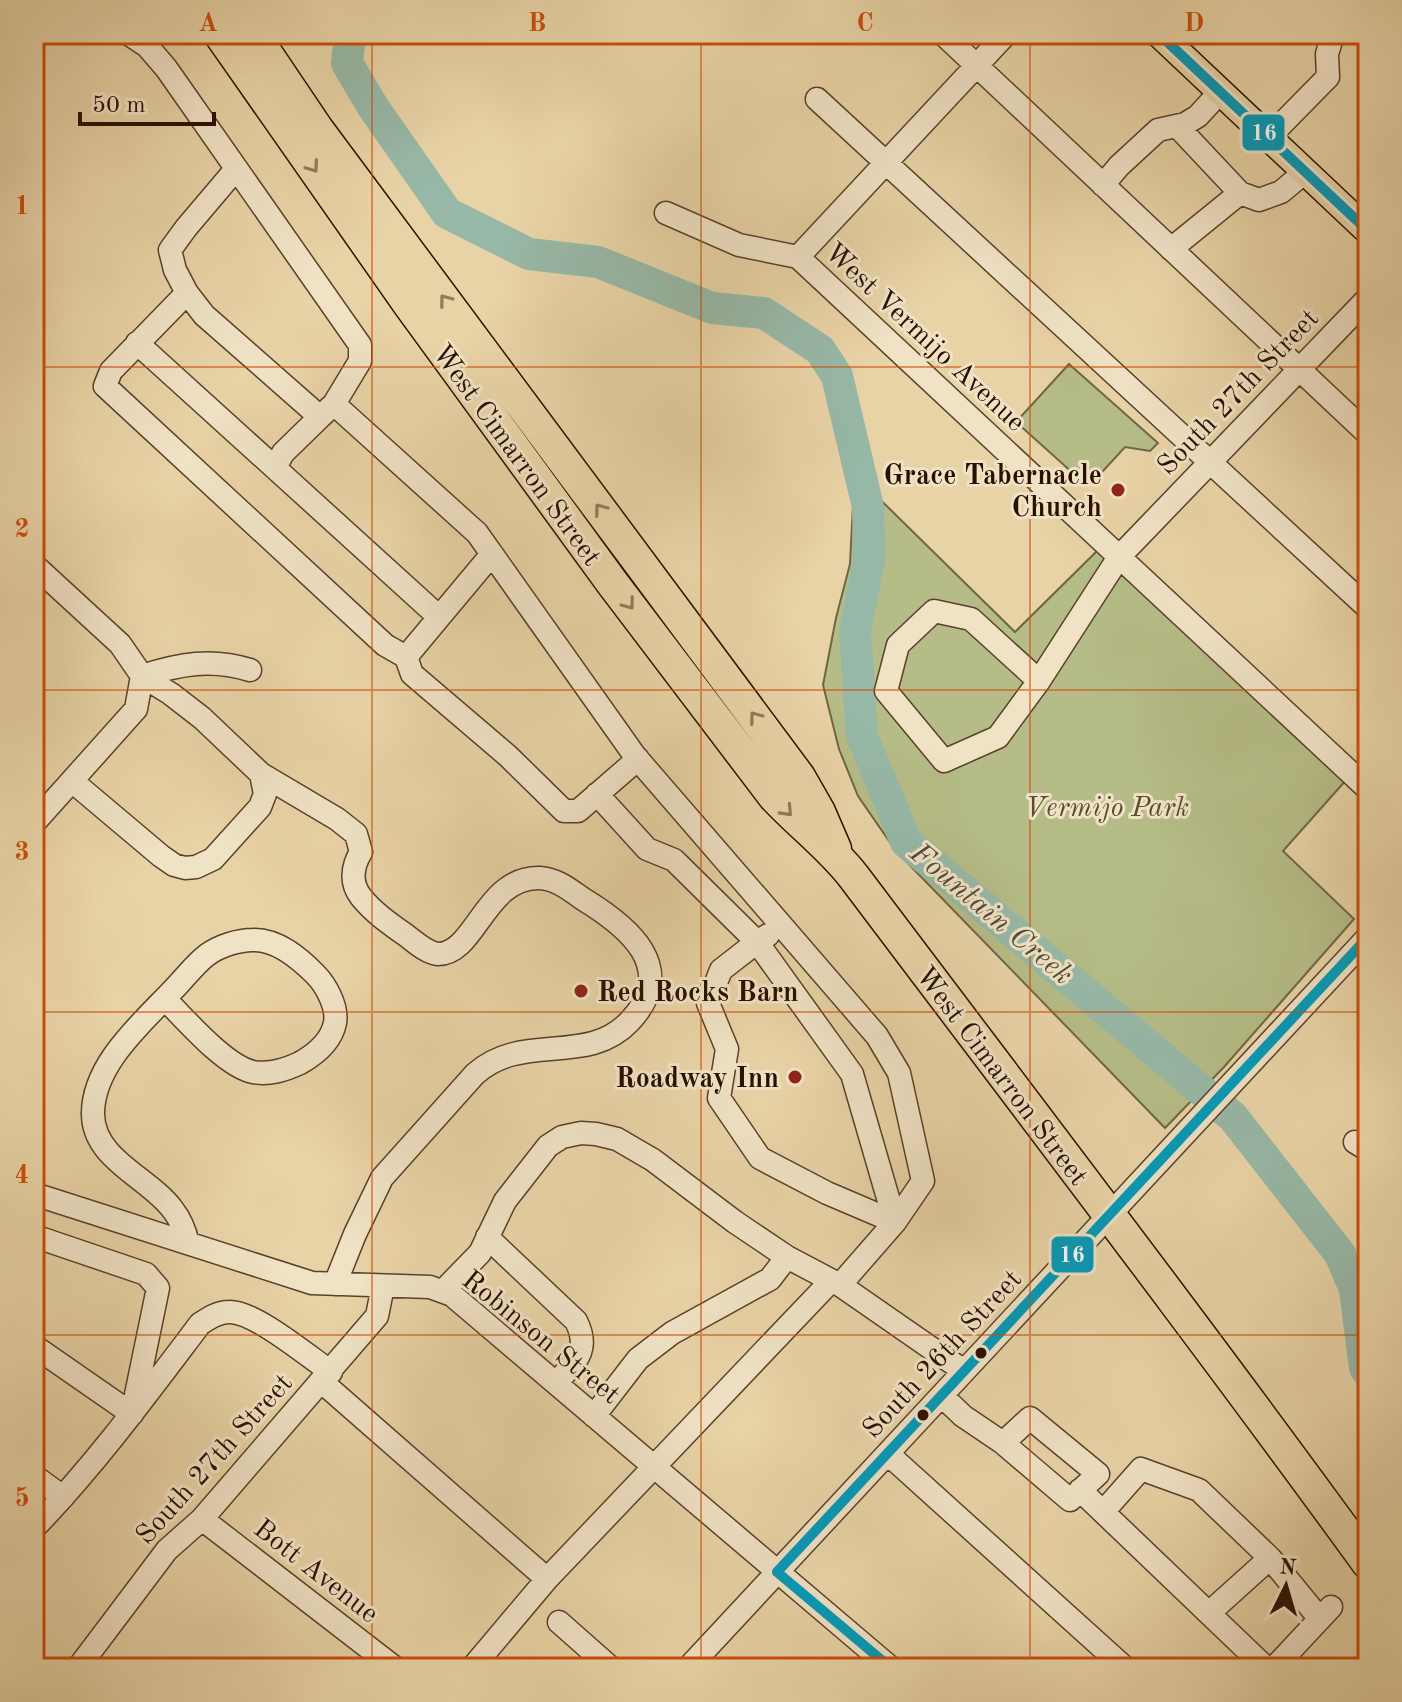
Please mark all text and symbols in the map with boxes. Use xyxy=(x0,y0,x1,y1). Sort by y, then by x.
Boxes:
text: A xyxy=(198,11,218,37)
text: B xyxy=(528,11,546,37)
text: C xyxy=(856,11,874,37)
text: D xyxy=(1184,11,1204,37)
scale bar xyxy=(80,76,214,126)
text: 50 m xyxy=(92,94,146,118)
line badge: 16 xyxy=(1241,113,1286,152)
text: 16 xyxy=(1251,123,1277,145)
one-way arrow xyxy=(303,158,318,172)
text: 1 xyxy=(14,194,30,220)
street label: West Vermijo Avenue xyxy=(818,238,1030,438)
one-way arrow xyxy=(440,294,454,309)
street label: South 27th Street xyxy=(1153,305,1325,481)
street label: West Cimarron Street xyxy=(426,340,605,572)
place label: Grace Tabernacle Church xyxy=(884,463,1102,523)
marker: Grace Tabernacle Church xyxy=(1109,481,1127,499)
one-way arrow xyxy=(595,503,609,518)
text: 2 xyxy=(14,517,30,543)
one-way arrow xyxy=(620,596,634,610)
one-way arrow xyxy=(750,712,765,726)
park label: Vermijo Park xyxy=(1025,795,1189,823)
one-way arrow xyxy=(778,801,792,816)
water label: Fountain Creek xyxy=(903,837,1078,991)
text: 3 xyxy=(14,840,30,866)
street label: West Cimarron Street xyxy=(909,962,1092,1192)
place label: Red Rocks Barn xyxy=(597,980,799,1008)
marker: Red Rocks Barn xyxy=(572,982,590,1000)
place label: Roadway Inn xyxy=(615,1066,779,1094)
marker: Roadway Inn xyxy=(786,1068,804,1086)
text: 4 xyxy=(14,1163,30,1189)
line badge: 16 xyxy=(1050,1235,1095,1274)
text: 16 xyxy=(1059,1245,1085,1267)
street label: Robinson Street xyxy=(456,1266,624,1410)
street label: South 26th Street xyxy=(858,1266,1028,1445)
unlabelled marker xyxy=(973,1345,989,1361)
street label: South 27th Street xyxy=(132,1369,299,1551)
unlabelled marker xyxy=(915,1407,931,1423)
text: 5 xyxy=(14,1486,30,1512)
street label: Bott Avenue xyxy=(248,1515,383,1629)
north arrow xyxy=(1246,1546,1326,1626)
text: N xyxy=(1278,1556,1297,1580)

